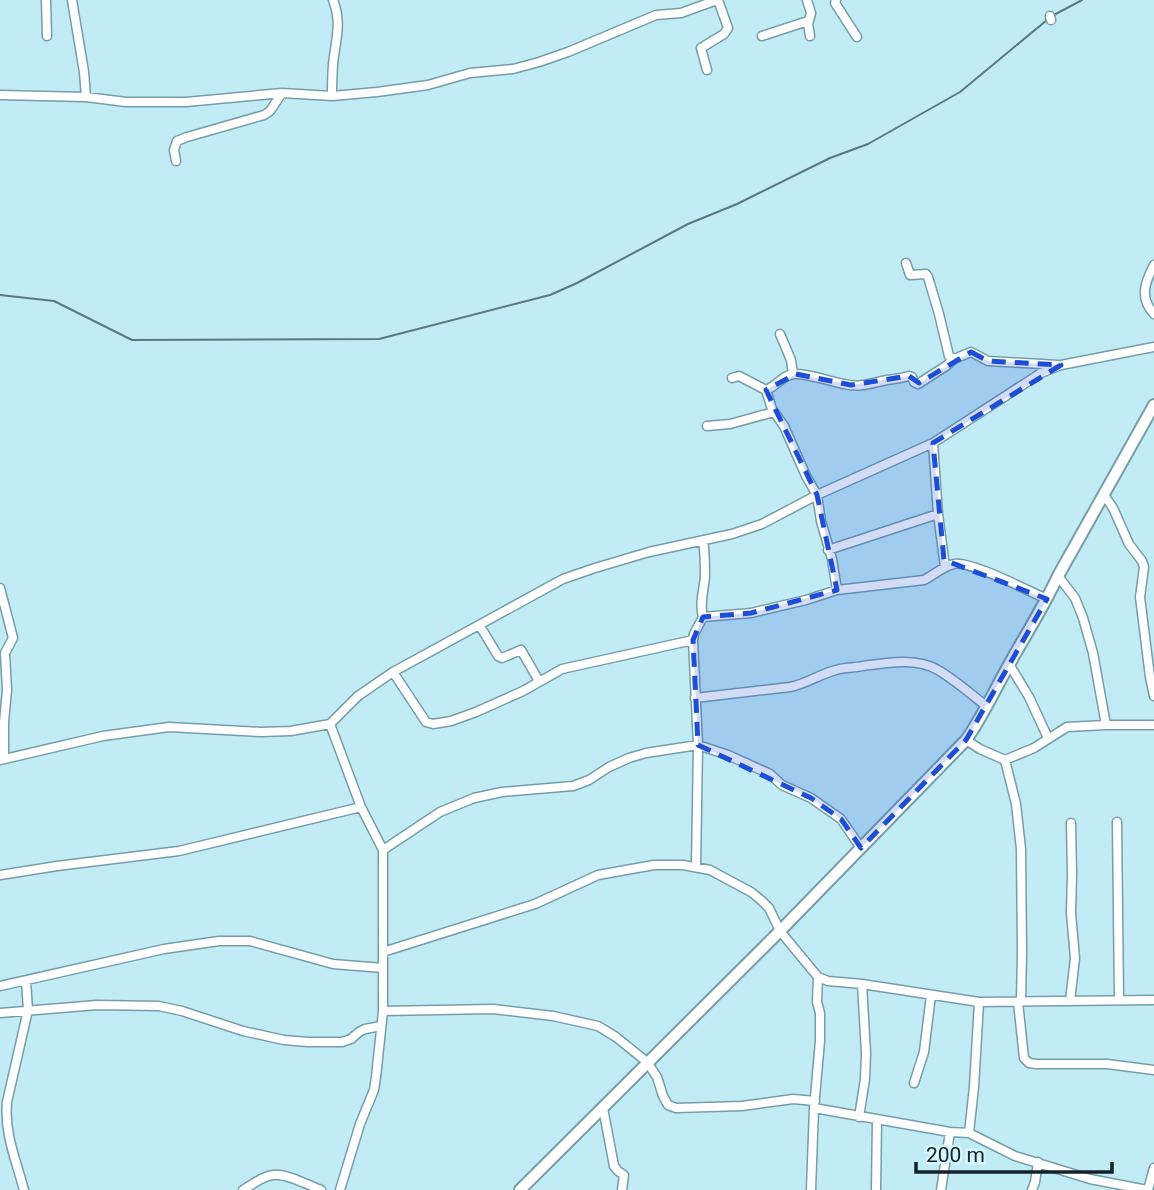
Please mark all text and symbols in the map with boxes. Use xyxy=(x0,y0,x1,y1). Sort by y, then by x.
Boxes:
scale bar xyxy=(916,1130,1112,1174)
text: 200 m xyxy=(926,1143,985,1167)

